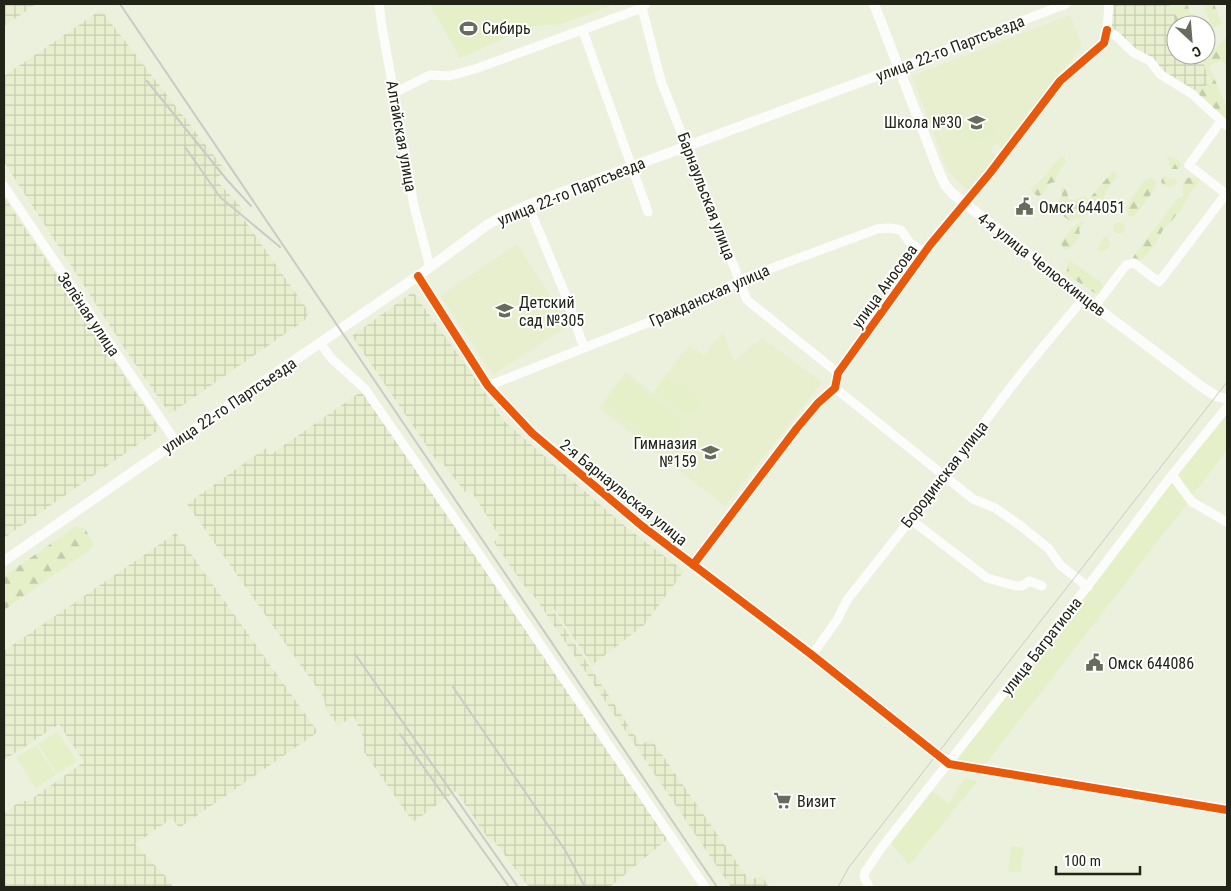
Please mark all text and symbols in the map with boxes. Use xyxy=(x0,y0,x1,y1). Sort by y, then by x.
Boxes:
street label: улица 22-го Партсъезда xyxy=(873,11,1027,86)
north arrow xyxy=(1166,15,1216,65)
sports icon: Сибирь xyxy=(458,18,478,38)
place label: Сибирь xyxy=(482,19,531,38)
text: С xyxy=(1190,43,1204,61)
street label: Алтайская улица xyxy=(382,79,421,193)
school or university icon: Школа №30 xyxy=(966,112,986,132)
place label: Школа №30 xyxy=(884,113,962,132)
street label: Барнаульская улица xyxy=(673,130,740,263)
street label: улица 22-го Партсъезда xyxy=(495,153,648,230)
public building icon: Омск 644051 xyxy=(1015,197,1035,217)
place label: Омск 644051 xyxy=(1039,198,1125,217)
street label: 4-я улица Челюскинцев xyxy=(974,208,1110,320)
street label: улица Аносова xyxy=(848,241,921,332)
street label: Гражданская улица xyxy=(646,260,772,330)
street label: Зелёная улица xyxy=(53,269,124,360)
place label: Детский сад №305 xyxy=(519,293,584,330)
school or university icon: Детский сад №305 xyxy=(495,301,515,321)
street label: улица 22-го Партсъезда xyxy=(159,353,300,457)
street label: Бородинская улица xyxy=(897,417,992,531)
place label: Гимназия №159 xyxy=(633,434,697,471)
street label: 2-я Барнаульская улица xyxy=(556,435,691,550)
school or university icon: Гимназия №159 xyxy=(701,442,721,462)
street label: улица Багратиона xyxy=(997,594,1086,699)
public building icon: Омск 644086 xyxy=(1084,653,1104,673)
place label: Омск 644086 xyxy=(1108,654,1194,673)
supermarket icon: Визит xyxy=(773,791,793,811)
place label: Визит xyxy=(797,792,836,811)
scale bar xyxy=(1056,844,1140,876)
text: 100 m xyxy=(1064,852,1101,870)

